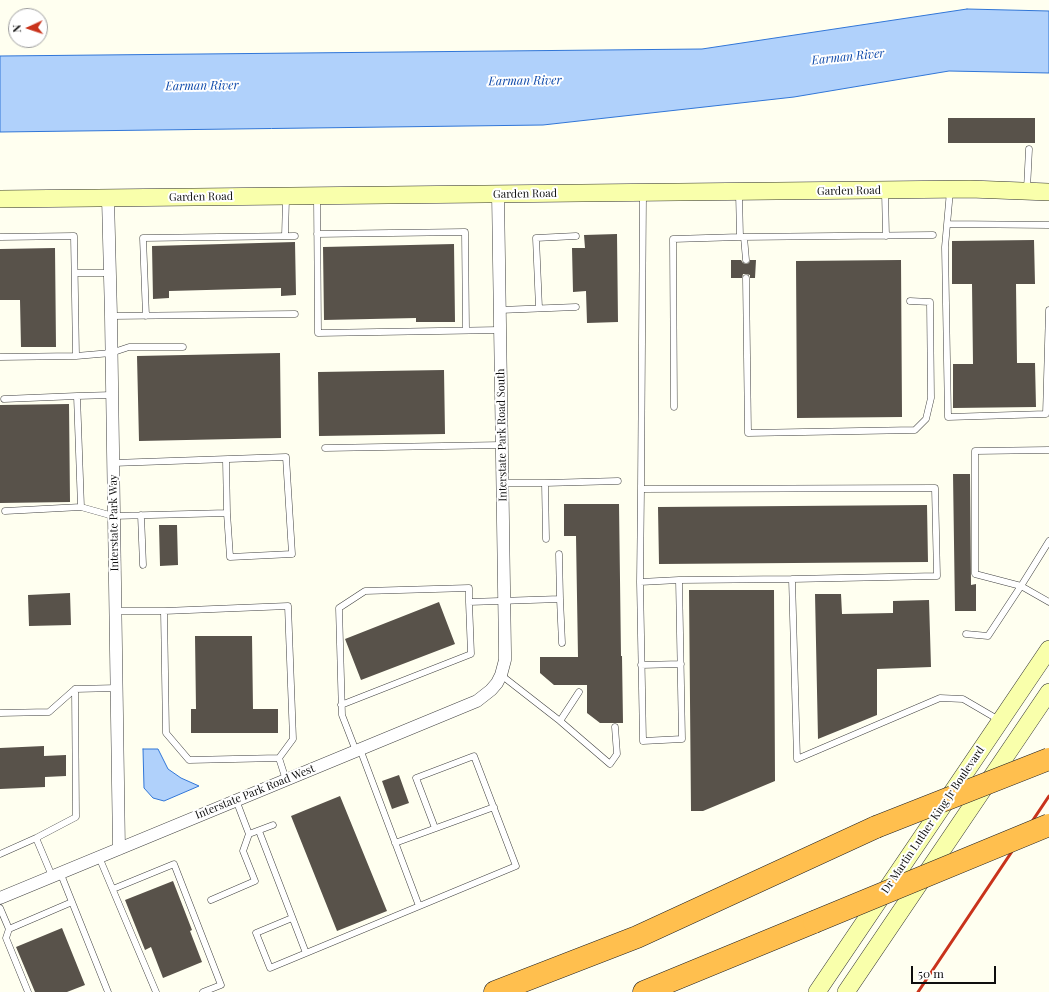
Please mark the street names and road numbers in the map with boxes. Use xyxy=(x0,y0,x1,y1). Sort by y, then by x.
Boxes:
street label: Garden Road xyxy=(817,184,881,198)
street label: Garden Road xyxy=(493,187,557,201)
street label: Garden Road xyxy=(169,190,233,204)
street label: Interstate Park Road South xyxy=(494,368,510,502)
street label: Interstate Park Way xyxy=(107,474,121,572)
street label: Dr Martin Luther King Jr Boulevard xyxy=(879,744,987,896)
street label: Interstate Park Road West xyxy=(193,762,317,822)

